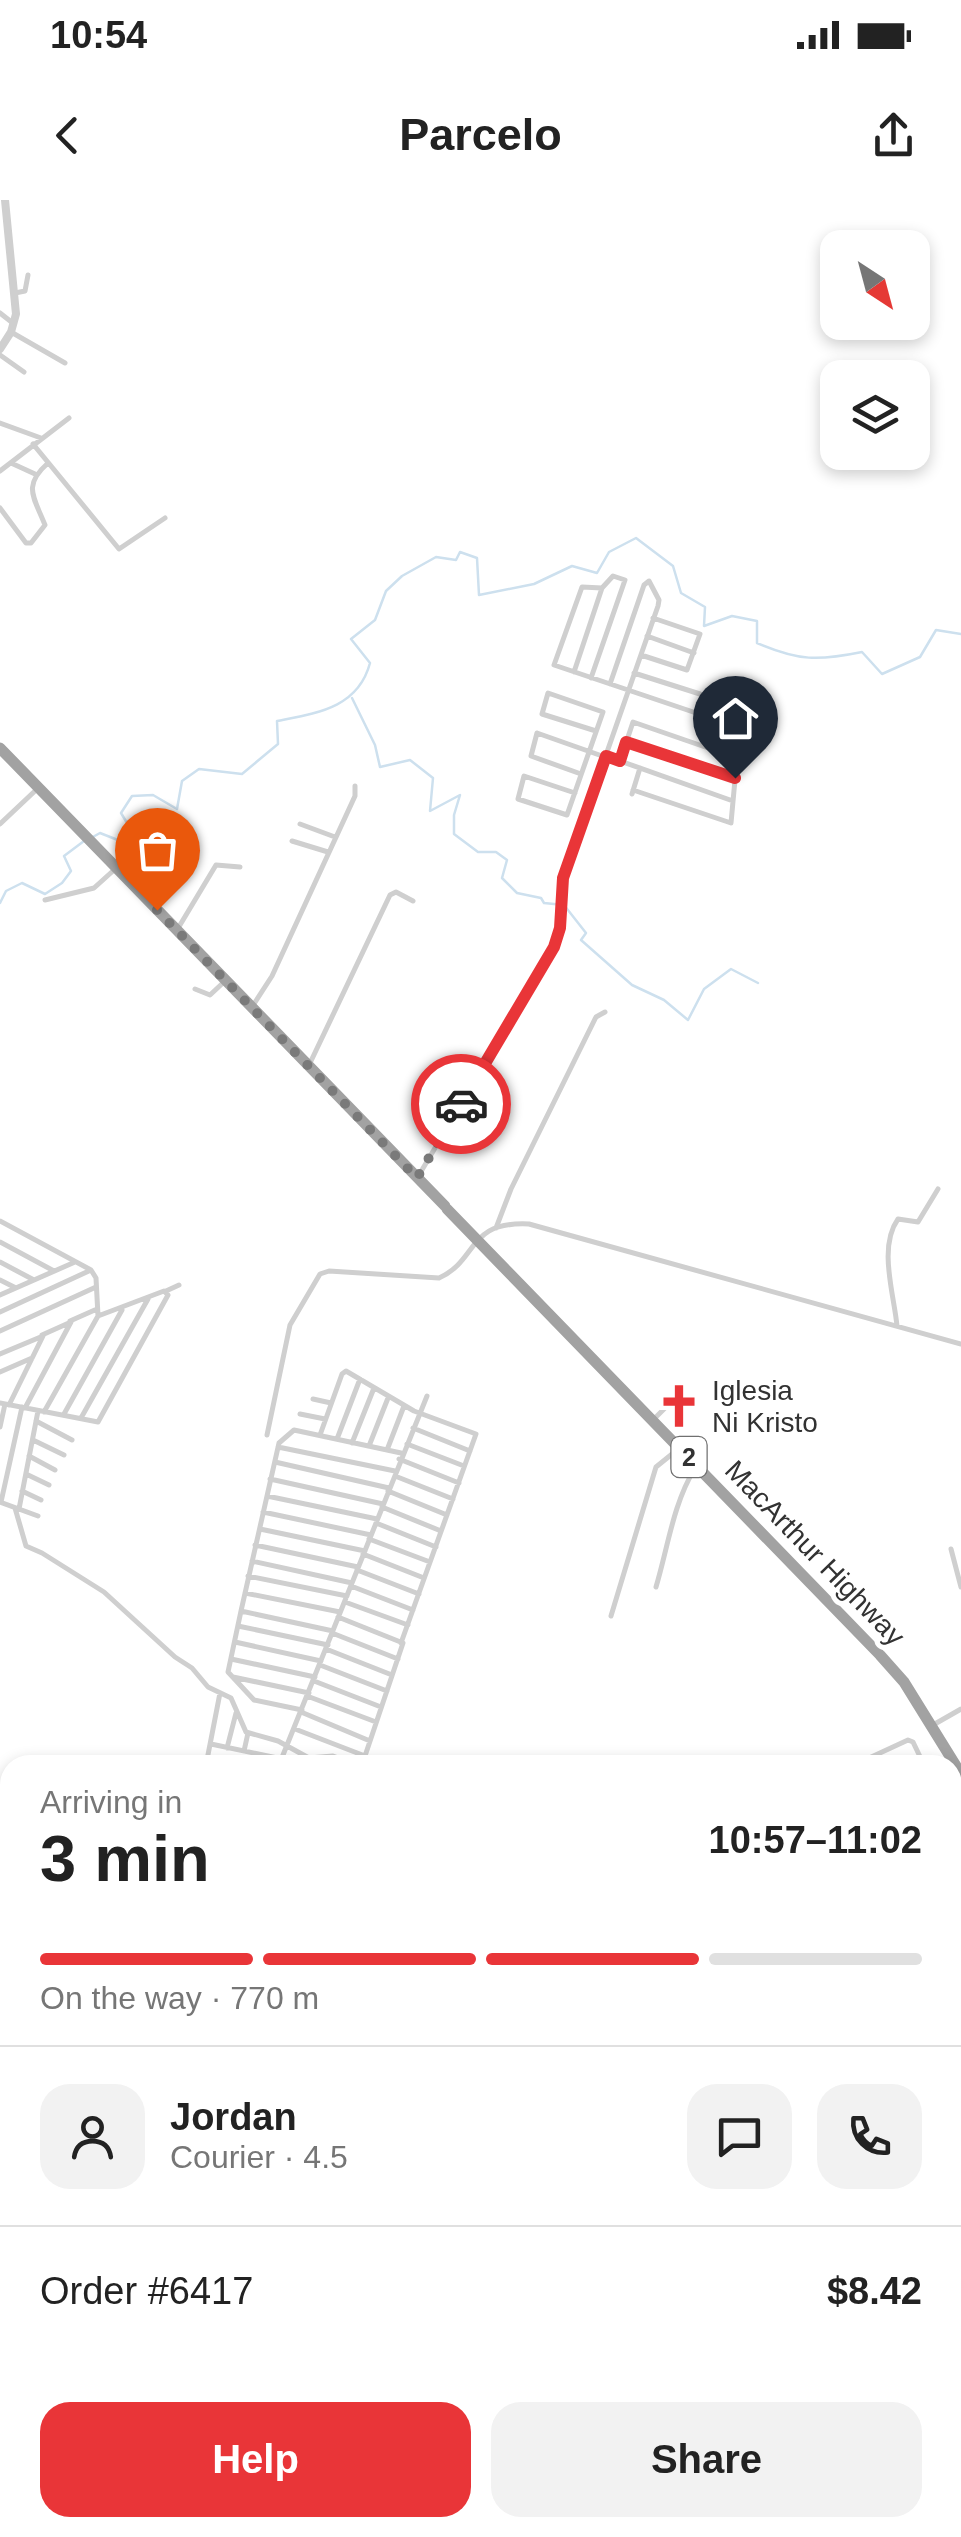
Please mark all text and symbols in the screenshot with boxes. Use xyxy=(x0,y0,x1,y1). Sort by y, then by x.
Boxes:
text: 10:54 xyxy=(50,14,147,56)
icon: back xyxy=(40,108,95,163)
icon: share xyxy=(866,108,921,163)
text: Parcelo xyxy=(399,109,562,160)
north arrow xyxy=(820,230,930,340)
map controls xyxy=(820,230,930,470)
button: layers xyxy=(820,360,930,470)
pin xyxy=(693,676,778,779)
icon: home xyxy=(708,691,763,746)
pin xyxy=(115,808,200,911)
icon: bag xyxy=(130,823,185,878)
courier xyxy=(411,1054,511,1154)
icon: car xyxy=(434,1077,489,1132)
place label: Iglesia Ni Kristo xyxy=(712,1375,818,1438)
church icon: Iglesia Ni Kristo xyxy=(655,1382,703,1430)
road number: 2 xyxy=(672,1437,706,1477)
street label: MacArthur Highway xyxy=(719,1454,911,1652)
text: Arriving in xyxy=(40,1784,182,1820)
text: 10:57–11:02 xyxy=(709,1819,922,1861)
text: 3 min xyxy=(40,1822,210,1895)
text: On the way · 770 m xyxy=(40,1980,319,2016)
button: person xyxy=(40,2084,145,2189)
button: chat xyxy=(687,2084,792,2189)
button: phone xyxy=(817,2084,922,2189)
text: Jordan xyxy=(170,2096,297,2138)
text: Courier · 4.5 xyxy=(170,2139,348,2175)
text: Order #6417 xyxy=(40,2270,253,2312)
text: $8.42 xyxy=(827,2270,922,2312)
button: Help xyxy=(40,2402,471,2517)
button: Share xyxy=(491,2402,922,2517)

